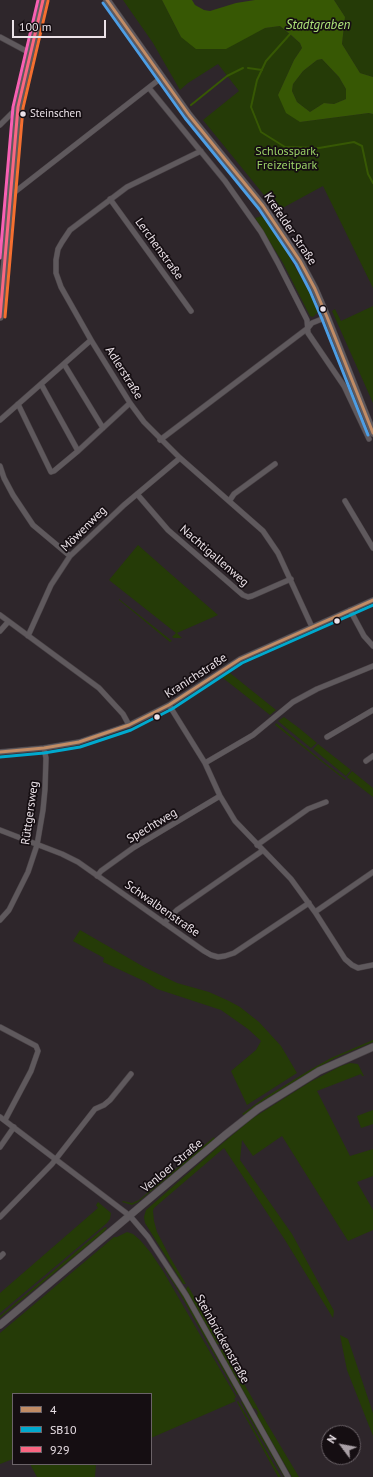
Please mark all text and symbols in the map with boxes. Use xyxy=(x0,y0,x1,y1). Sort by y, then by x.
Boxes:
scale bar xyxy=(14,12,108,38)
water label: Stadtgraben xyxy=(286,17,350,33)
text: 100 m xyxy=(19,19,52,34)
place label: Steinschen xyxy=(30,107,81,121)
marker: Steinschen xyxy=(18,109,28,119)
park label: Schlosspark, Freizeitpark xyxy=(255,145,319,173)
street label: Krefelder Straße xyxy=(261,190,319,268)
street label: Lerchenstraße xyxy=(132,215,186,283)
unlabelled marker xyxy=(318,304,328,314)
street label: Adlerstraße xyxy=(102,344,146,402)
street label: Möwenweg xyxy=(58,503,110,555)
street label: Nachtigallenweg xyxy=(177,522,251,590)
unlabelled marker xyxy=(332,616,342,626)
street label: Kranichstraße xyxy=(162,651,230,701)
unlabelled marker xyxy=(152,712,162,722)
street label: Rüttgersweg xyxy=(18,780,42,846)
street label: Spechtweg xyxy=(124,805,180,847)
street label: Schwalbenstraße xyxy=(122,878,202,940)
street label: Venloer Straße xyxy=(138,1136,206,1196)
street label: Steinbrückenstraße xyxy=(192,1292,252,1386)
legend xyxy=(12,1393,152,1465)
text: 4 xyxy=(50,1402,57,1417)
text: SB10 xyxy=(50,1422,76,1437)
north arrow xyxy=(321,1425,361,1465)
text: N xyxy=(324,1432,340,1446)
text: 929 xyxy=(50,1442,70,1457)

